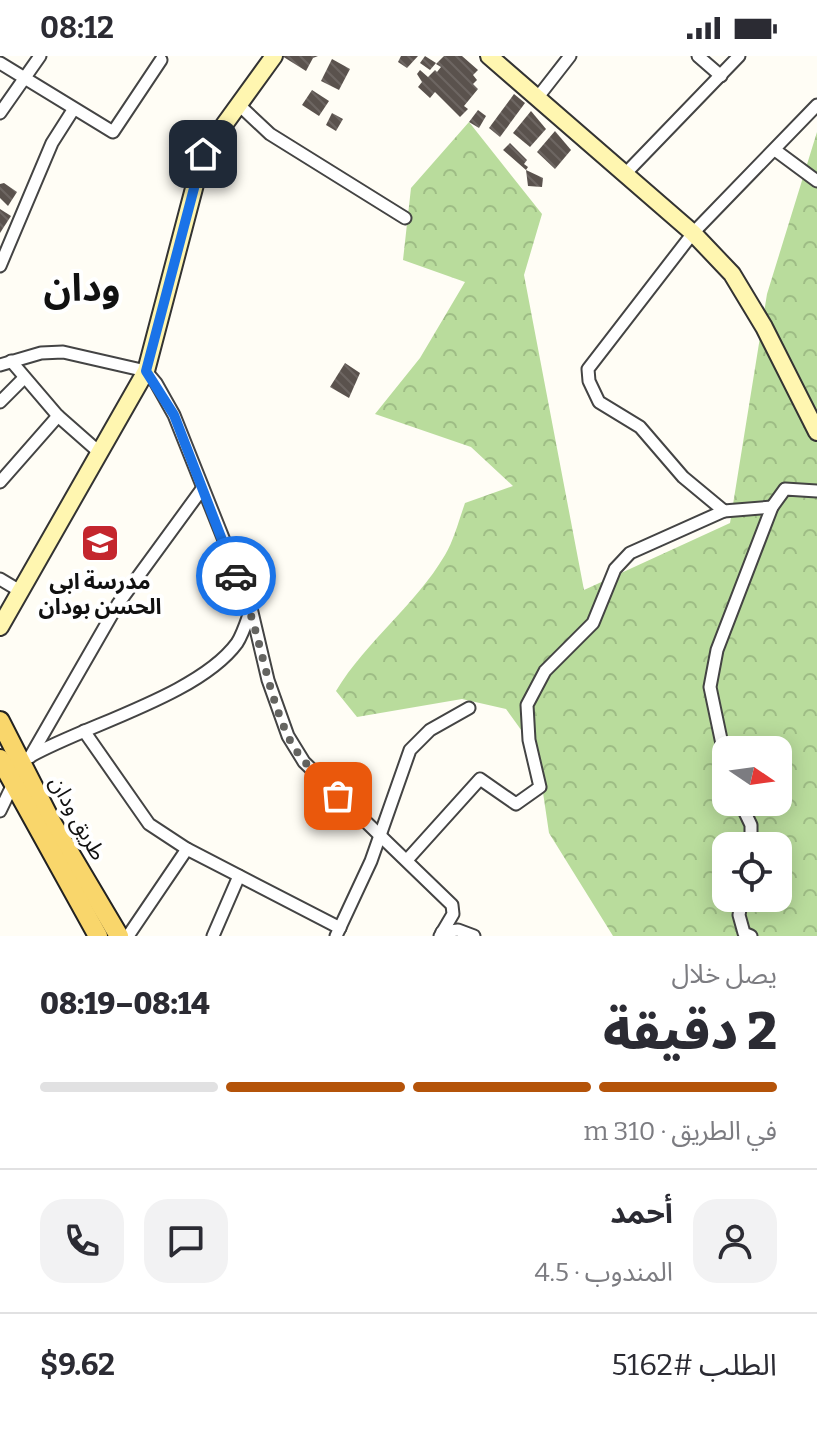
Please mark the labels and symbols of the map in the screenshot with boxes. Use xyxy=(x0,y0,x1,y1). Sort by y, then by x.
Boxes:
pin xyxy=(169,120,237,188)
district label: ودان xyxy=(43,265,121,311)
school or university icon: مدرسة ابي الحسن بودان xyxy=(79,522,121,564)
courier xyxy=(196,536,276,616)
place label: مدرسة ابي الحسن بودان xyxy=(38,568,162,620)
north arrow xyxy=(712,736,792,816)
pin xyxy=(304,762,372,830)
street label: طريق ودان xyxy=(44,771,112,865)

